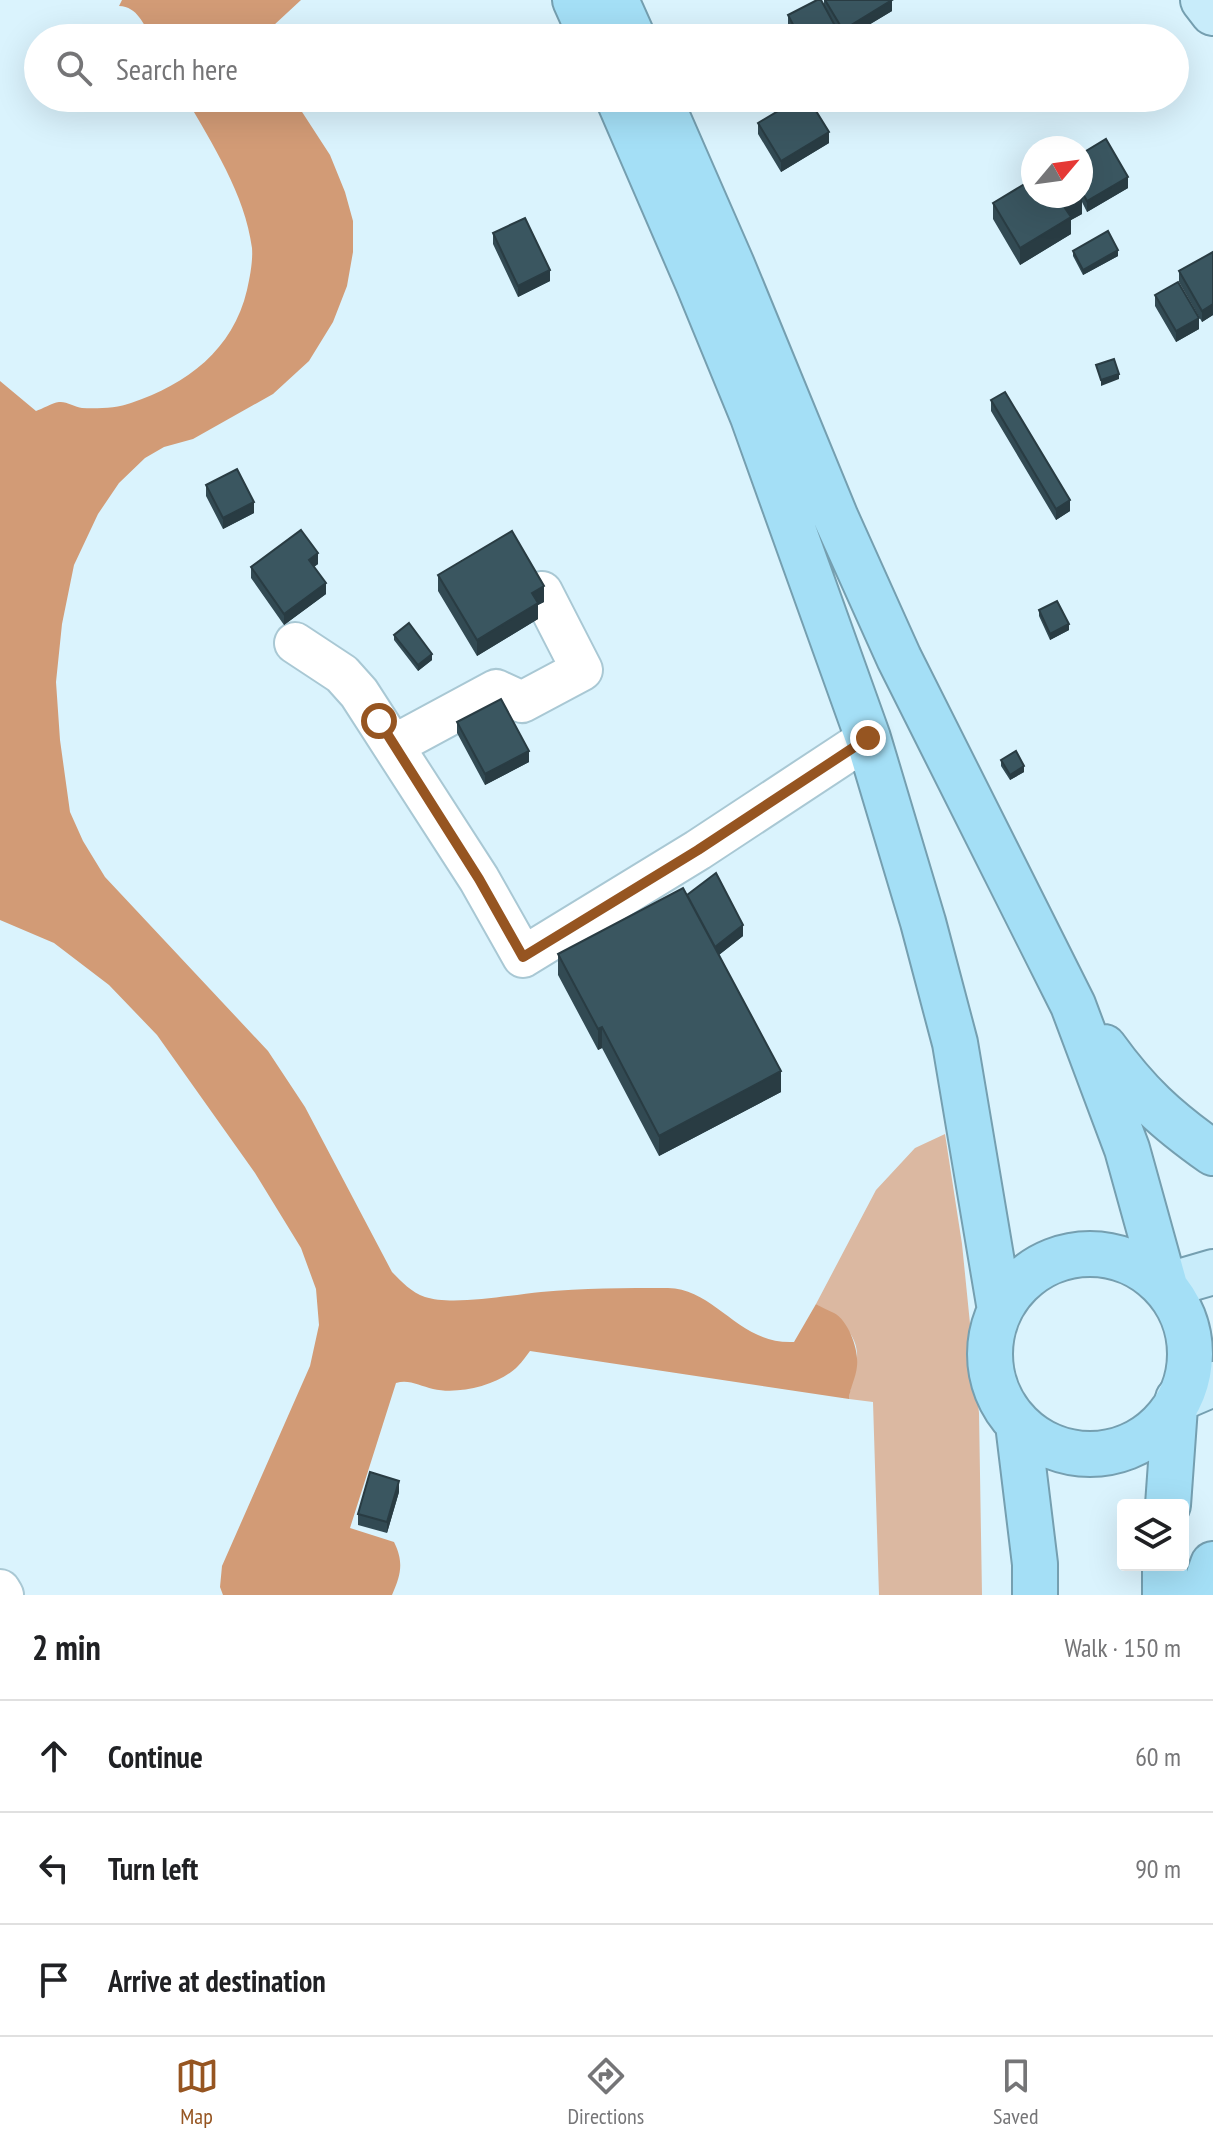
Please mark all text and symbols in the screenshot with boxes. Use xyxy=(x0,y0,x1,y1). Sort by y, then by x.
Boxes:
search box xyxy=(24,24,1189,112)
icon: search xyxy=(52,46,96,90)
text: Search here xyxy=(116,49,238,88)
north arrow xyxy=(1021,136,1093,208)
route start xyxy=(361,703,397,739)
route end xyxy=(850,720,886,756)
map controls xyxy=(1117,1499,1189,1571)
button: layers xyxy=(1117,1499,1189,1571)
text: 2 min xyxy=(32,1625,101,1669)
text: Walk · 150 m xyxy=(1064,1631,1181,1664)
icon: ahead xyxy=(32,1734,76,1778)
text: Continue xyxy=(108,1737,203,1776)
text: 60 m xyxy=(1135,1740,1181,1773)
icon: left xyxy=(32,1846,76,1890)
text: Turn left xyxy=(108,1849,198,1888)
text: 90 m xyxy=(1135,1852,1181,1885)
icon: arrive xyxy=(32,1958,76,2002)
text: Arrive at destination xyxy=(108,1961,326,2000)
tab: Map xyxy=(175,2054,219,2130)
tab: Directions xyxy=(568,2054,644,2130)
tab: Saved xyxy=(993,2054,1038,2130)

